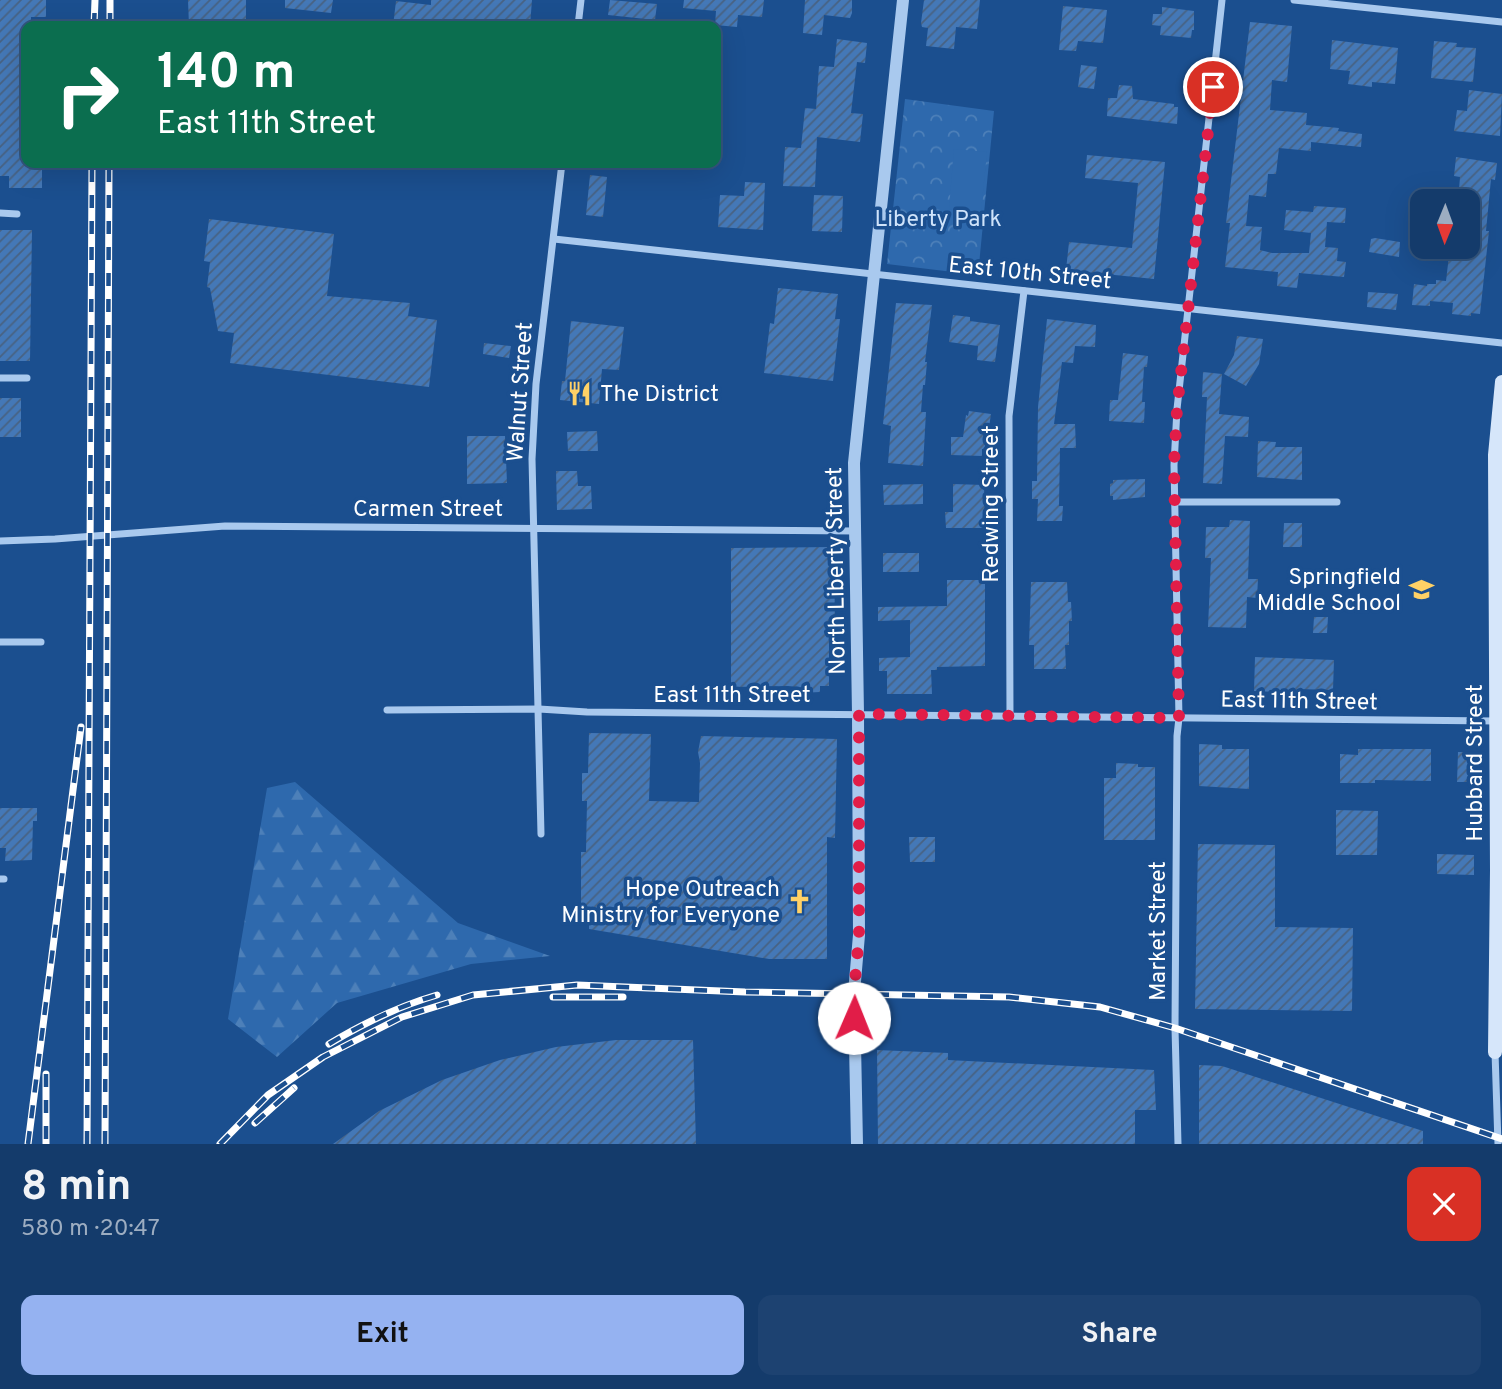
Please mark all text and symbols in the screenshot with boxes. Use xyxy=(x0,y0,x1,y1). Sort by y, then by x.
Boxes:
text: 140 m xyxy=(157,44,296,106)
icon: right xyxy=(42,49,133,140)
pin xyxy=(1183,57,1243,117)
icon: arrive xyxy=(1194,68,1232,106)
text: East 11th Street xyxy=(157,105,376,145)
north arrow xyxy=(1410,189,1480,259)
map controls xyxy=(1410,189,1480,259)
park label: Liberty Park xyxy=(874,206,1002,235)
street label: East 10th Street xyxy=(947,252,1113,297)
street label: Walnut Street xyxy=(502,321,541,463)
restaurant icon: The District xyxy=(566,379,594,407)
place label: The District xyxy=(600,381,719,410)
street label: Redwing Street xyxy=(978,425,1007,583)
street label: North Liberty Street xyxy=(821,467,854,675)
street label: Carmen Street xyxy=(353,496,503,525)
place label: Springfield Middle School xyxy=(1257,564,1401,619)
school or university icon: Springfield Middle School xyxy=(1407,575,1435,603)
street label: East 11th Street xyxy=(653,682,811,711)
street label: Hubbard Street xyxy=(1462,684,1491,842)
street label: East 11th Street xyxy=(1220,687,1378,718)
street label: Market Street xyxy=(1145,861,1174,1001)
place label: Hope Outreach Ministry for Everyone xyxy=(561,876,780,931)
church icon: Hope Outreach Ministry for Everyone xyxy=(786,887,814,915)
position arrow xyxy=(817,981,891,1055)
text: 8 min xyxy=(21,1162,131,1215)
button: close xyxy=(1407,1167,1481,1241)
text: 580 m · 20:47 xyxy=(21,1215,160,1244)
button: Exit xyxy=(21,1295,744,1375)
button: Share xyxy=(758,1295,1481,1375)

